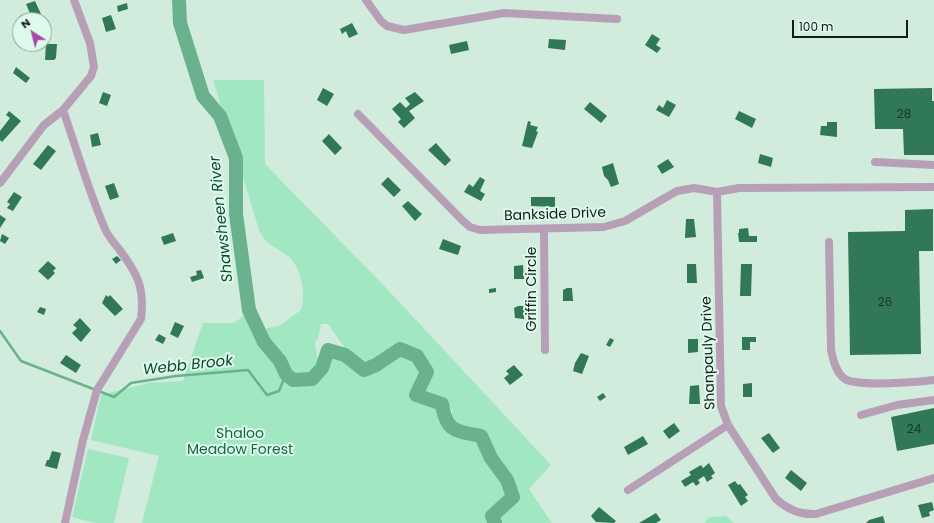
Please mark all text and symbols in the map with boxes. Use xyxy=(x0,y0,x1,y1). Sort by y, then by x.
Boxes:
north arrow xyxy=(12,12,52,52)
scale bar xyxy=(794,12,910,38)
text: N xyxy=(17,14,34,32)
text: 100 m xyxy=(799,18,833,35)
house number: 28 xyxy=(897,108,911,122)
water label: Shawsheen River xyxy=(206,155,238,283)
street label: Bankside Drive xyxy=(504,205,606,225)
street label: Griffin Circle xyxy=(524,246,540,332)
street label: Shanpauly Drive xyxy=(699,296,719,410)
house number: 26 xyxy=(878,296,892,310)
water label: Webb Brook xyxy=(142,352,234,380)
house number: 24 xyxy=(907,423,921,437)
park label: Shaloo Meadow Forest xyxy=(187,426,293,458)

